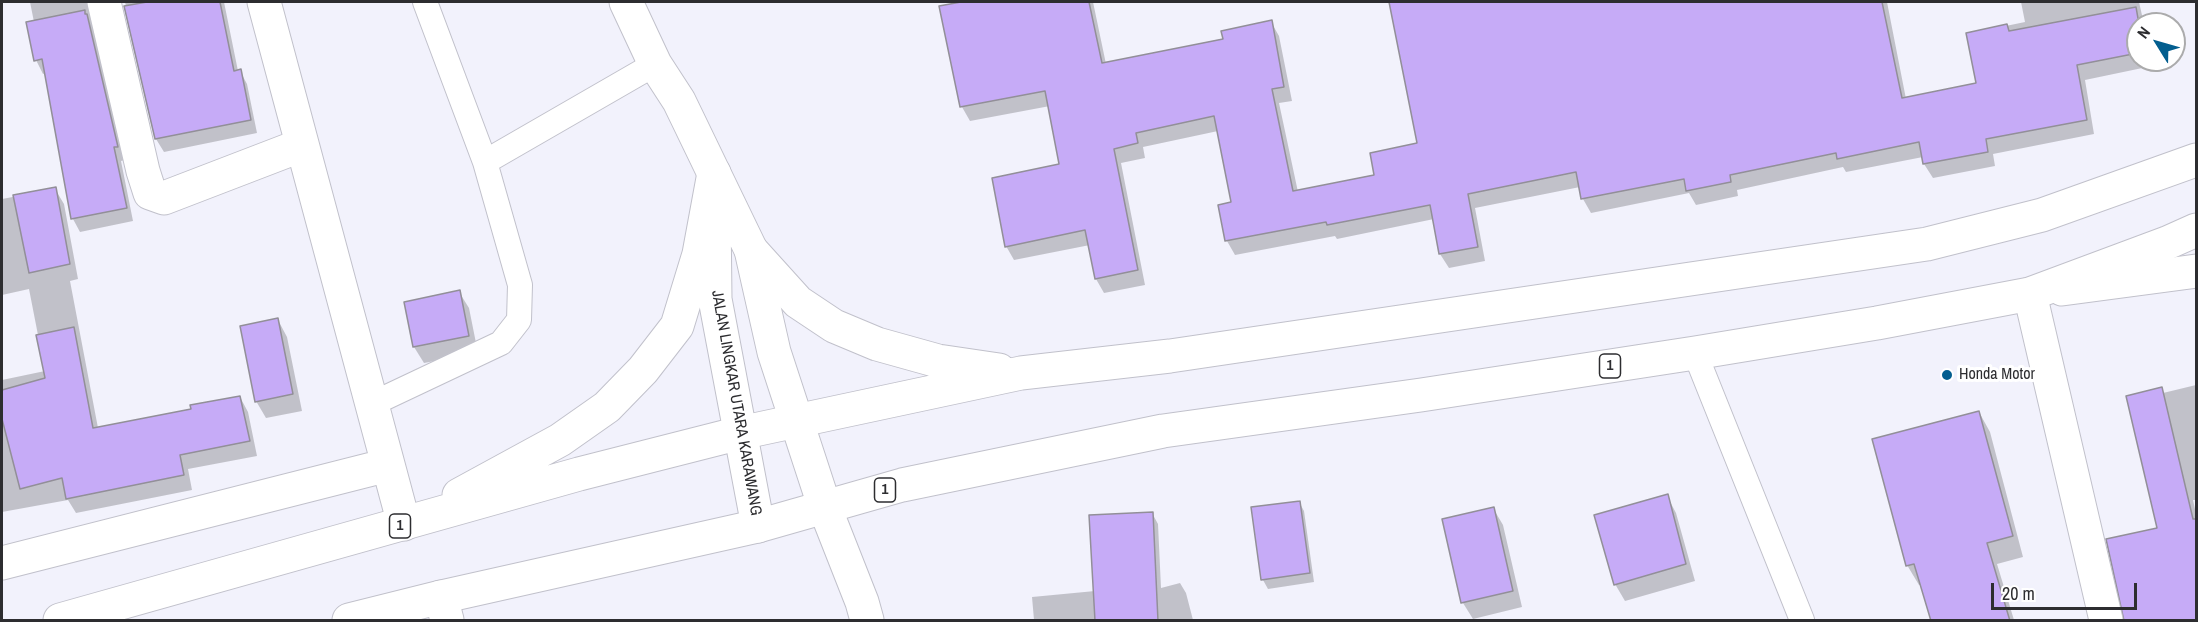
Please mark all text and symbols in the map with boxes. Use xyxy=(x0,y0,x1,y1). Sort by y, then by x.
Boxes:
north arrow xyxy=(2126,12,2186,72)
text: N xyxy=(2132,22,2155,43)
street label: JALAN LINGKAR UTARA KARAWANG xyxy=(707,289,765,517)
road number: 1 xyxy=(1600,354,1620,378)
place label: Honda Motor xyxy=(1959,365,2035,385)
marker: Honda Motor xyxy=(1940,368,1954,382)
road number: 1 xyxy=(874,478,896,502)
road number: 1 xyxy=(390,514,410,538)
scale bar xyxy=(1994,571,2140,609)
text: 20 m xyxy=(2002,581,2035,606)

